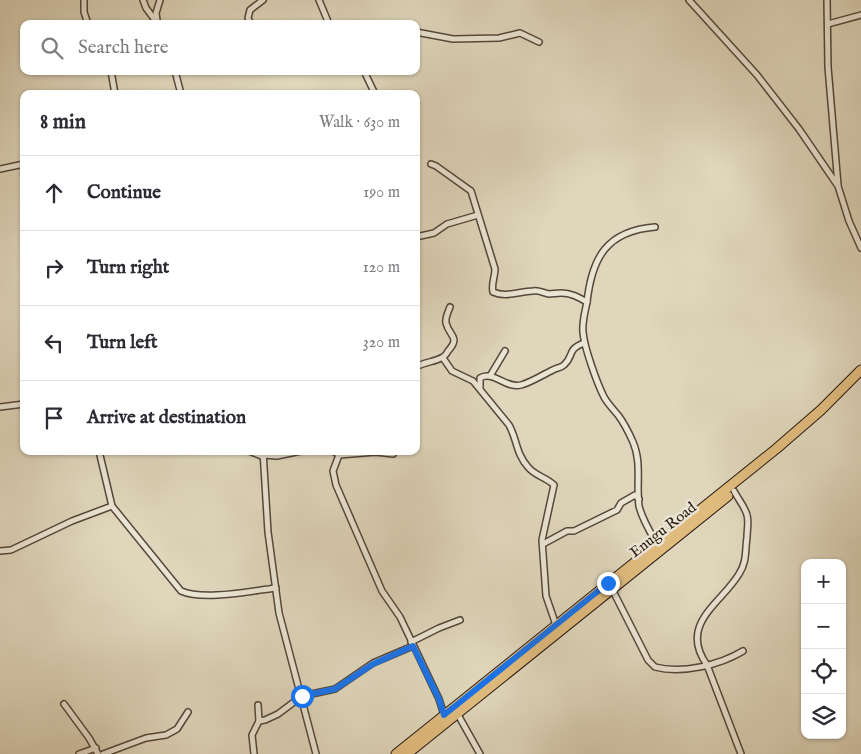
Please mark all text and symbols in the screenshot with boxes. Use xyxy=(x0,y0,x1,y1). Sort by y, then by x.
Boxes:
search box xyxy=(20,20,420,75)
icon: search xyxy=(38,34,66,62)
text: Search here xyxy=(78,36,169,60)
text: 8 min xyxy=(40,109,86,136)
text: Walk · 630 m xyxy=(319,113,400,133)
icon: ahead xyxy=(40,179,68,207)
text: Continue xyxy=(87,181,161,205)
text: 190 m xyxy=(363,183,400,203)
icon: right xyxy=(40,254,68,282)
text: Turn right xyxy=(87,256,169,280)
text: 120 m xyxy=(363,258,400,278)
icon: left xyxy=(40,329,68,357)
text: Turn left xyxy=(87,331,158,355)
text: 320 m xyxy=(363,333,400,353)
icon: arrive xyxy=(40,404,68,432)
text: Arrive at destination xyxy=(87,406,246,430)
street label: Enugu Road xyxy=(626,498,701,562)
map controls xyxy=(801,559,846,739)
button: + xyxy=(801,559,846,604)
route end xyxy=(597,572,620,595)
button: − xyxy=(801,604,846,649)
button: locate xyxy=(801,649,846,694)
route start xyxy=(291,685,314,708)
button: layers xyxy=(801,694,846,739)

